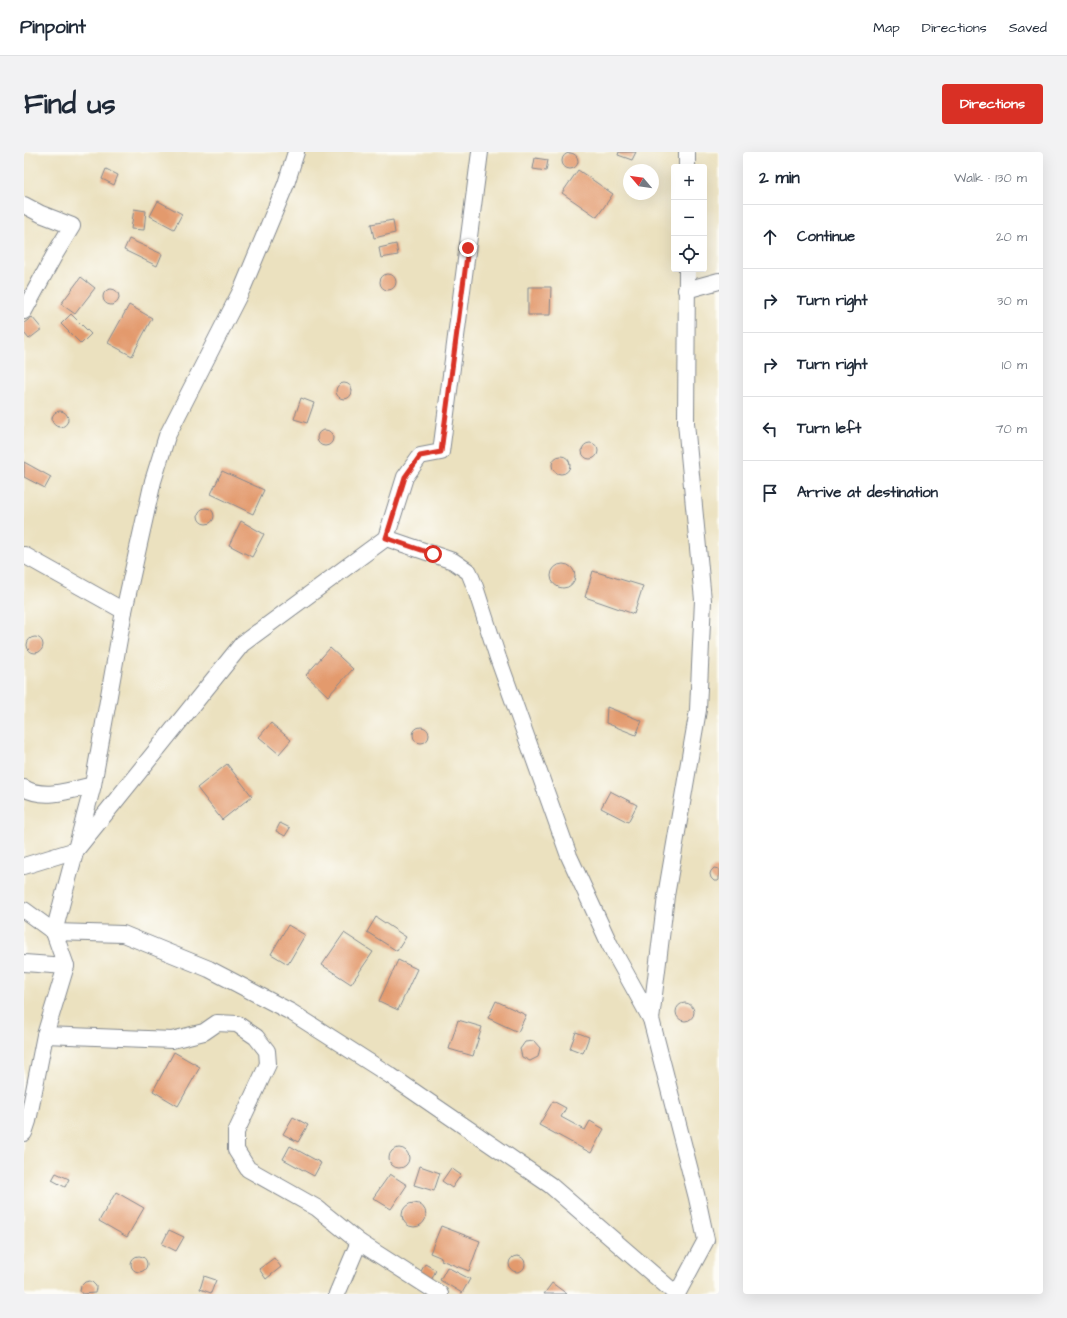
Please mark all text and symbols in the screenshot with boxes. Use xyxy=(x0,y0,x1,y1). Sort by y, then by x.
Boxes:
text: Pinpoint xyxy=(20,14,86,41)
text: Map xyxy=(873,18,900,38)
text: Directions xyxy=(922,18,987,38)
text: Saved xyxy=(1009,18,1047,38)
button: Directions xyxy=(942,84,1043,124)
text: Find us xyxy=(24,85,115,124)
north arrow xyxy=(623,164,659,200)
map controls xyxy=(671,164,707,272)
button: + xyxy=(671,164,707,200)
text: 2 min xyxy=(759,166,800,190)
text: Walk · 130 m xyxy=(954,169,1027,187)
button: − xyxy=(671,200,707,236)
icon: ahead xyxy=(759,226,781,248)
text: Continue xyxy=(797,226,855,247)
text: 20 m xyxy=(996,228,1027,246)
button: locate xyxy=(671,236,707,272)
route end xyxy=(459,239,477,257)
icon: right xyxy=(759,290,781,312)
text: Turn right xyxy=(797,290,868,311)
text: 30 m xyxy=(997,292,1027,310)
icon: right xyxy=(759,354,781,376)
text: Turn right xyxy=(797,354,868,375)
text: 10 m xyxy=(1002,356,1027,374)
icon: left xyxy=(759,418,781,440)
text: Turn left xyxy=(797,418,861,439)
text: 70 m xyxy=(995,420,1027,438)
icon: arrive xyxy=(759,482,781,504)
text: Arrive at destination xyxy=(797,482,938,503)
route start xyxy=(424,545,442,563)

